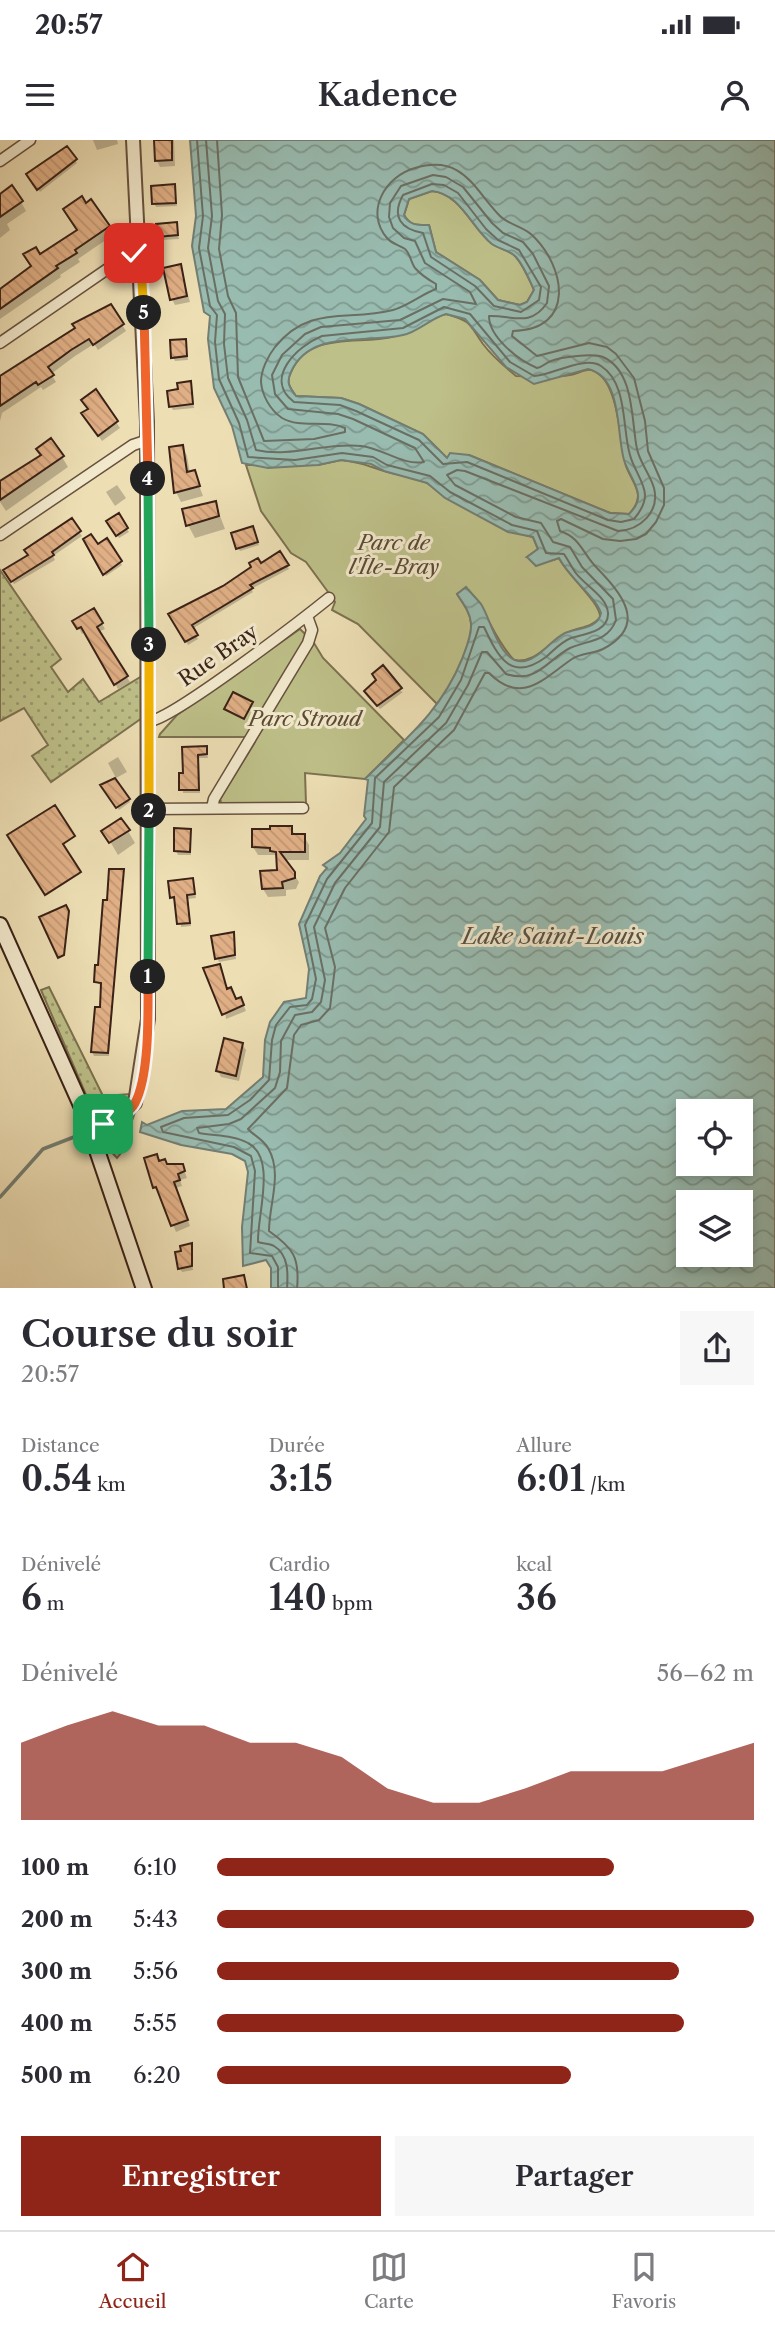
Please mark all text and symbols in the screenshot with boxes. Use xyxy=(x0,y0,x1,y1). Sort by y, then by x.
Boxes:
text: 20:57 xyxy=(35,9,103,41)
text: Kadence xyxy=(317,75,458,114)
icon: menu xyxy=(21,76,59,114)
icon: person xyxy=(716,76,754,114)
pin xyxy=(104,223,164,283)
icon: check xyxy=(115,234,153,272)
pin: 5 xyxy=(127,296,162,330)
text: 5 xyxy=(138,301,149,324)
pin: 4 xyxy=(130,462,166,496)
text: 4 xyxy=(142,467,153,490)
park label: Parc de l'Île-Bray xyxy=(349,530,440,579)
street label: Rue Bray xyxy=(173,618,263,691)
pin: 3 xyxy=(132,628,166,662)
text: 3 xyxy=(143,633,154,656)
park label: Parc Stroud xyxy=(247,706,364,731)
pin: 2 xyxy=(132,794,166,828)
text: 2 xyxy=(143,799,154,822)
water label: Lake Saint-Louis xyxy=(460,922,645,950)
pin: 1 xyxy=(130,960,166,994)
text: 1 xyxy=(143,965,152,988)
pin xyxy=(73,1094,133,1154)
map controls xyxy=(676,1099,753,1267)
button: locate xyxy=(676,1099,753,1176)
icon: arrive xyxy=(84,1105,122,1143)
button: layers xyxy=(676,1190,753,1267)
text: Course du soir xyxy=(21,1310,297,1357)
button: share xyxy=(680,1311,754,1385)
text: 20:57 xyxy=(21,1360,79,1388)
text: Distance xyxy=(21,1434,100,1457)
text: Durée xyxy=(269,1434,325,1457)
text: Allure xyxy=(516,1434,572,1457)
text: 0.54 xyxy=(21,1457,92,1500)
text: 3:15 xyxy=(269,1457,333,1500)
text: 6:01 xyxy=(516,1457,585,1500)
text: km xyxy=(92,1473,126,1496)
text: /km xyxy=(585,1473,626,1496)
text: Dénivelé xyxy=(21,1553,101,1576)
text: Cardio xyxy=(269,1553,330,1576)
text: kcal xyxy=(516,1553,552,1576)
text: 6 xyxy=(21,1576,42,1619)
text: 140 xyxy=(269,1576,327,1619)
text: 36 xyxy=(516,1576,557,1619)
text: m xyxy=(42,1592,65,1615)
text: bpm xyxy=(327,1592,373,1615)
text: Dénivelé xyxy=(21,1659,118,1687)
text: 56–62 m xyxy=(657,1659,754,1687)
text: 100 m xyxy=(21,1853,89,1881)
text: 6:10 xyxy=(133,1853,177,1881)
text: 200 m xyxy=(21,1905,93,1933)
text: 5:43 xyxy=(133,1905,178,1933)
text: 300 m xyxy=(21,1957,92,1985)
text: 5:56 xyxy=(133,1957,178,1985)
text: 400 m xyxy=(21,2009,93,2037)
text: 5:55 xyxy=(133,2009,177,2037)
text: 500 m xyxy=(21,2061,92,2089)
text: 6:20 xyxy=(133,2061,181,2089)
button: Enregistrer xyxy=(21,2136,381,2216)
button: Partager xyxy=(395,2136,754,2216)
tab: Accueil xyxy=(99,2248,166,2313)
tab: Carte xyxy=(364,2248,414,2313)
tab: Favoris xyxy=(612,2248,676,2313)

